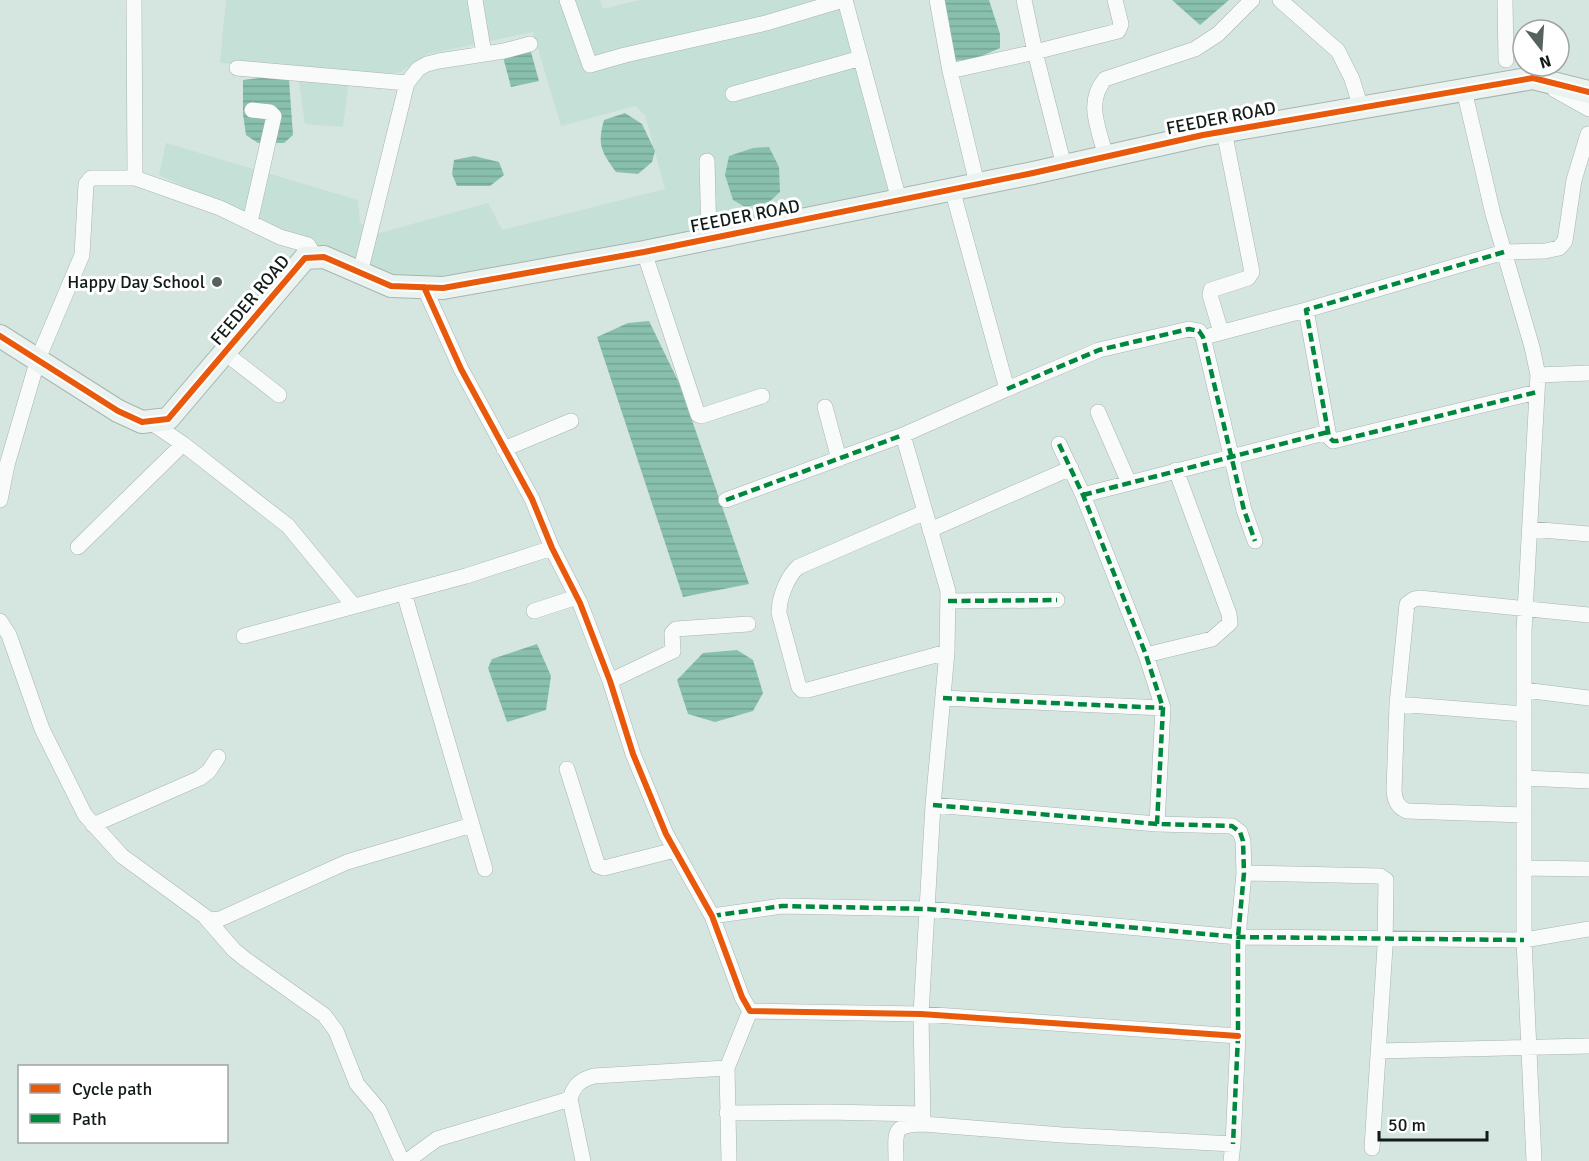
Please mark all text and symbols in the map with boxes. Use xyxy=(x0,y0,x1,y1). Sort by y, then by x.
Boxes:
north arrow xyxy=(1511,18,1571,78)
text: N xyxy=(1537,50,1553,73)
street label: FEEDER ROAD xyxy=(1164,97,1278,139)
street label: FEEDER ROAD xyxy=(688,195,802,237)
street label: FEEDER ROAD xyxy=(206,250,294,350)
place label: Happy Day School xyxy=(67,271,205,293)
marker: Happy Day School xyxy=(210,275,224,289)
legend xyxy=(18,1065,228,1143)
text: Cycle path xyxy=(72,1078,152,1100)
scale bar xyxy=(1379,1104,1487,1142)
text: Path xyxy=(72,1108,107,1130)
text: 50 m xyxy=(1388,1114,1426,1136)

